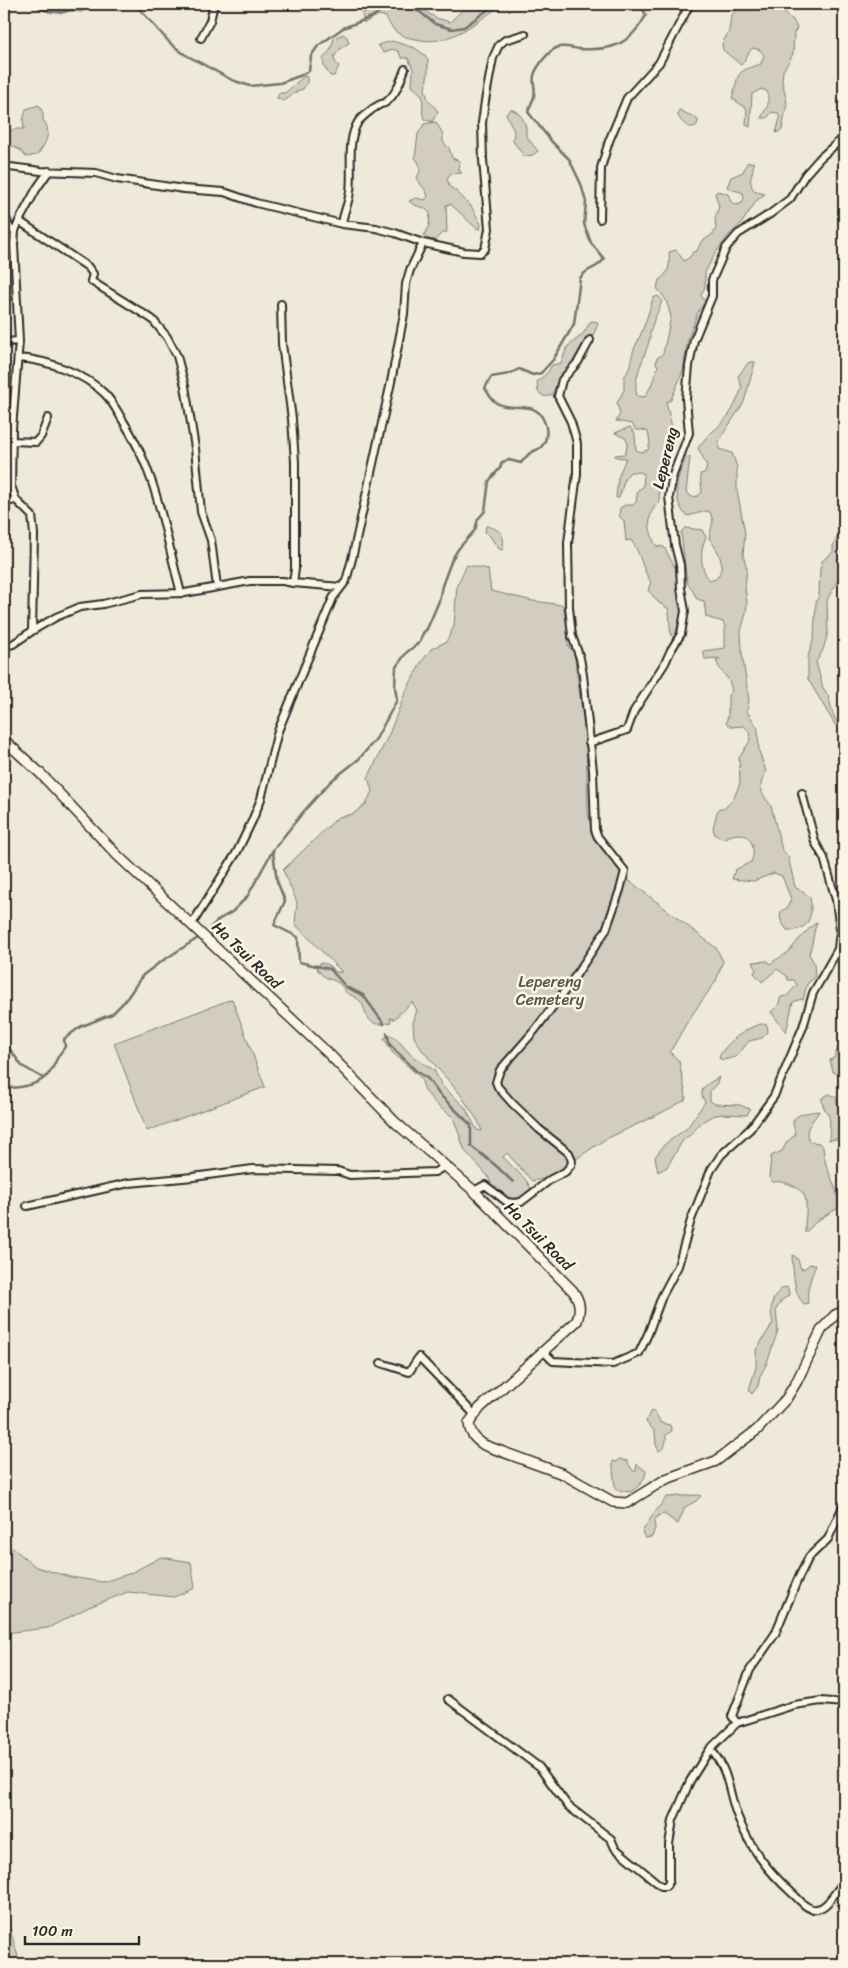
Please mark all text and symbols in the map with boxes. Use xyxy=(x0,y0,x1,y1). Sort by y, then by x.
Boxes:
street label: Lepereng xyxy=(643,424,687,492)
street label: Ha Tsui Road xyxy=(205,914,290,998)
park label: Lepereng Cemetery xyxy=(516,967,585,1014)
street label: Ha Tsui Road xyxy=(497,1194,582,1279)
scale bar xyxy=(25,1913,139,1945)
text: 100 m xyxy=(32,1918,73,1944)

